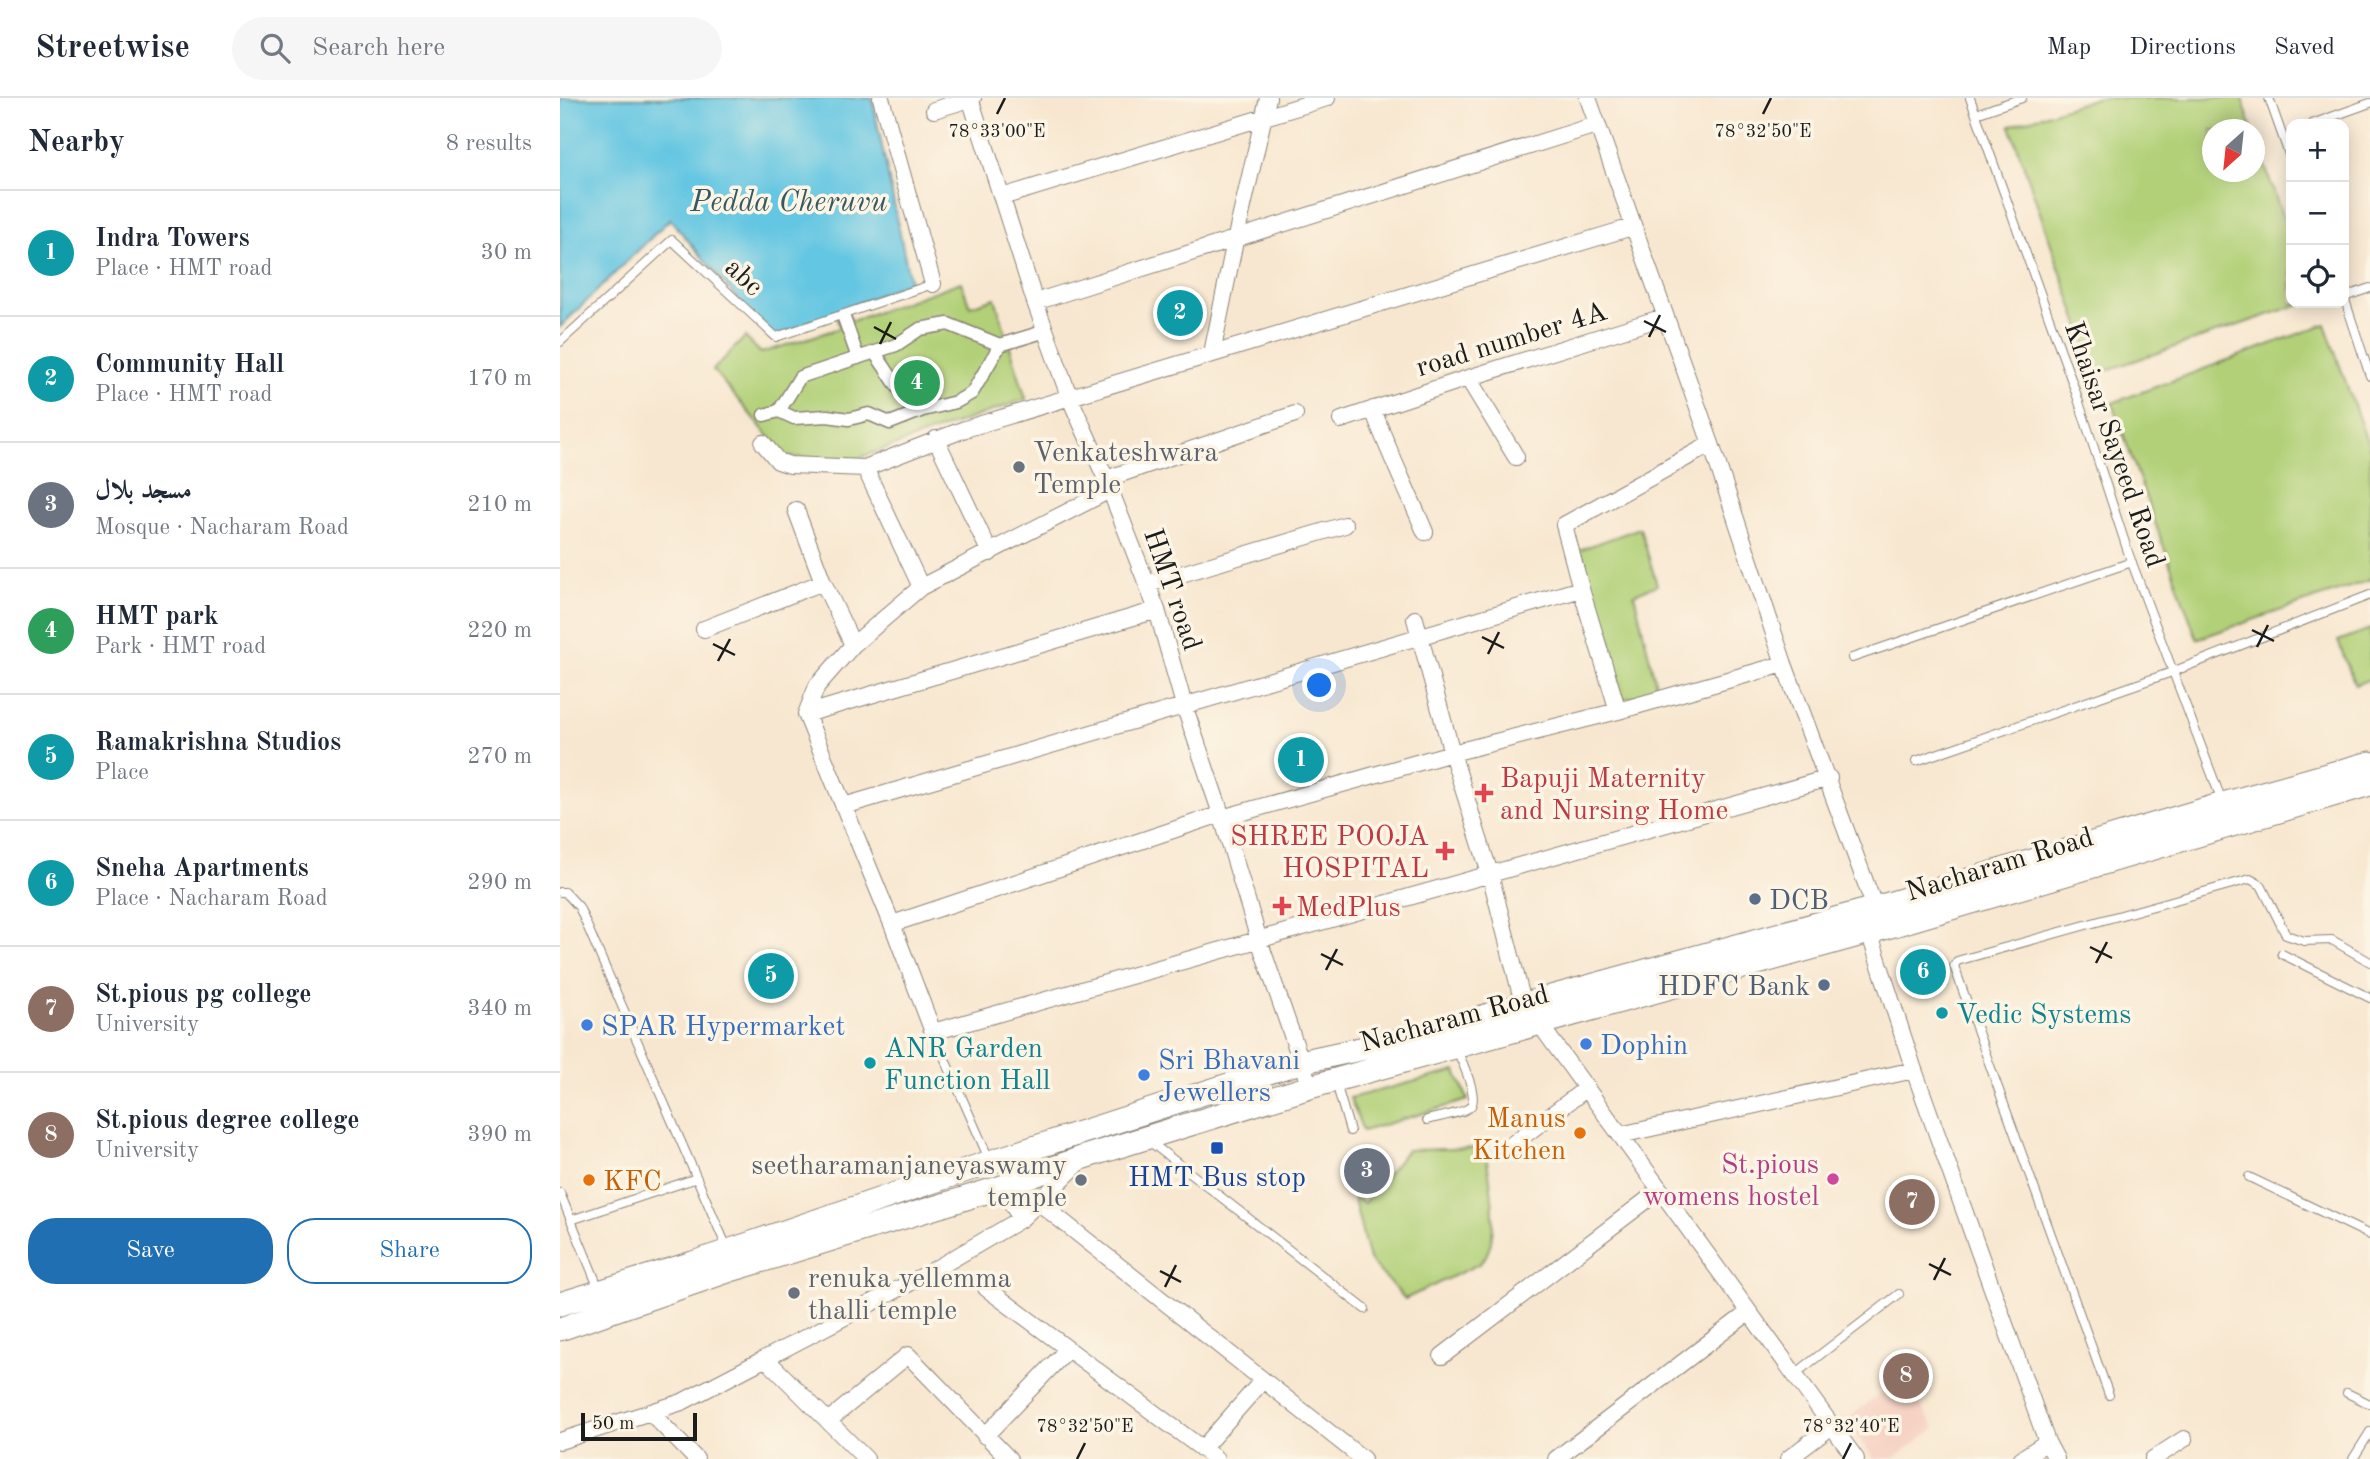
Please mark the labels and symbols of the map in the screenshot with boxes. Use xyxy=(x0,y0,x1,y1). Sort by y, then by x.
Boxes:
north arrow xyxy=(2202,119,2265,182)
text: 78°33'00"E xyxy=(949,123,1045,141)
text: 78°32'50"E xyxy=(1715,123,1811,141)
water label: Pedda Cheruvu xyxy=(689,188,888,218)
street label: abc xyxy=(719,254,767,302)
pin: 2 xyxy=(1157,287,1203,339)
street label: road number 4A xyxy=(1413,299,1611,383)
street label: Khaisar Sayeed Road xyxy=(2058,318,2168,571)
pin: 4 xyxy=(894,357,940,409)
place label: Venkateshwara Temple xyxy=(1033,440,1219,500)
marker: Venkateshwara Temple xyxy=(1011,459,1027,475)
street label: HMT road xyxy=(1137,525,1205,655)
your location xyxy=(1302,668,1336,702)
pin: 1 xyxy=(1278,734,1324,786)
place label: Bapuji Maternity and Nursing Home xyxy=(1500,766,1728,826)
marker: Bapuji Maternity and Nursing Home xyxy=(1474,783,1494,803)
place label: SHREE POOJA HOSPITAL xyxy=(1230,824,1429,884)
street label: Nacharam Road xyxy=(1903,824,2097,908)
marker: SHREE POOJA HOSPITAL xyxy=(1435,841,1455,861)
place label: DCB xyxy=(1769,888,1829,916)
marker: DCB xyxy=(1747,891,1763,907)
place label: MedPlus xyxy=(1296,895,1401,923)
marker: MedPlus xyxy=(1274,898,1290,914)
pin: 6 xyxy=(1900,946,1946,998)
pin: 5 xyxy=(748,950,794,1002)
place label: HDFC Bank xyxy=(1658,974,1810,1002)
marker: HDFC Bank xyxy=(1816,977,1832,993)
street label: Nacharam Road xyxy=(1357,981,1552,1059)
place label: Vedic Systems xyxy=(1956,1002,2131,1030)
marker: Vedic Systems xyxy=(1934,1005,1950,1021)
place label: SPAR Hypermarket xyxy=(601,1014,845,1042)
marker: SPAR Hypermarket xyxy=(579,1017,595,1033)
place label: Dophin xyxy=(1600,1033,1688,1061)
place label: ANR Garden Function Hall xyxy=(884,1036,1050,1096)
marker: Dophin xyxy=(1578,1036,1594,1052)
place label: Sri Bhavani Jewellers xyxy=(1158,1048,1300,1108)
marker: ANR Garden Function Hall xyxy=(862,1055,878,1071)
marker: Sri Bhavani Jewellers xyxy=(1136,1067,1152,1083)
place label: Manus Kitchen xyxy=(1472,1106,1566,1166)
marker: Manus Kitchen xyxy=(1572,1125,1588,1141)
marker: HMT Bus stop xyxy=(1209,1140,1225,1156)
pin: 3 xyxy=(1344,1145,1390,1197)
place label: St.pious womens hostel xyxy=(1643,1152,1819,1212)
place label: seetharamanjaneyaswamy temple xyxy=(751,1153,1067,1213)
place label: HMT Bus stop xyxy=(1128,1165,1306,1193)
place label: KFC xyxy=(603,1169,662,1197)
marker: St.pious womens hostel xyxy=(1825,1171,1841,1187)
marker: KFC xyxy=(581,1172,597,1188)
marker: seetharamanjaneyaswamy temple xyxy=(1073,1172,1089,1188)
pin: 7 xyxy=(1889,1176,1935,1228)
place label: renuka yellemma thalli temple xyxy=(808,1266,1012,1326)
marker: renuka yellemma thalli temple xyxy=(786,1285,802,1301)
pin: 8 xyxy=(1883,1350,1929,1402)
scale bar xyxy=(581,1410,696,1442)
text: 78°32'50"E xyxy=(1037,1418,1133,1436)
text: 78°32'40"E xyxy=(1803,1418,1899,1436)

